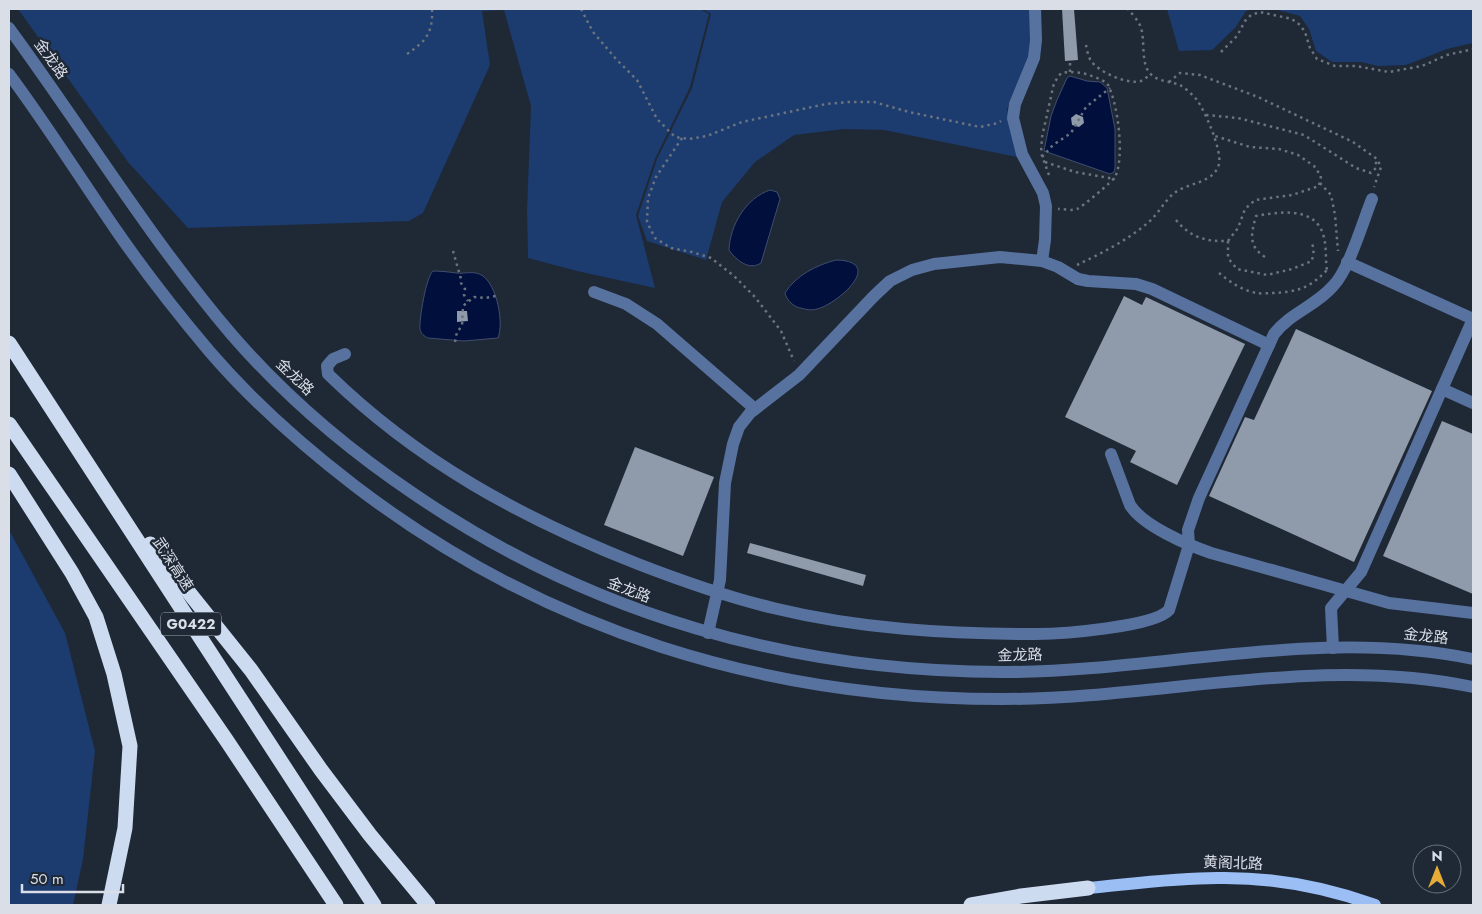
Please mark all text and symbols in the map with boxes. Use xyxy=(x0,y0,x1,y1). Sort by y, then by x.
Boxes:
street label: 金龙路 xyxy=(29,34,73,84)
street label: 金龙路 xyxy=(271,353,319,401)
street label: 武深高速 xyxy=(147,533,199,595)
street label: 金龙路 xyxy=(604,572,654,608)
road number: G0422 xyxy=(161,612,221,636)
street label: 金龙路 xyxy=(1402,623,1450,649)
street label: 金龙路 xyxy=(997,644,1043,666)
north arrow xyxy=(1412,844,1462,894)
text: N xyxy=(1431,846,1443,866)
street label: 黄阁北路 xyxy=(1203,851,1263,875)
scale bar xyxy=(22,862,124,894)
text: 50 m xyxy=(30,868,64,890)

